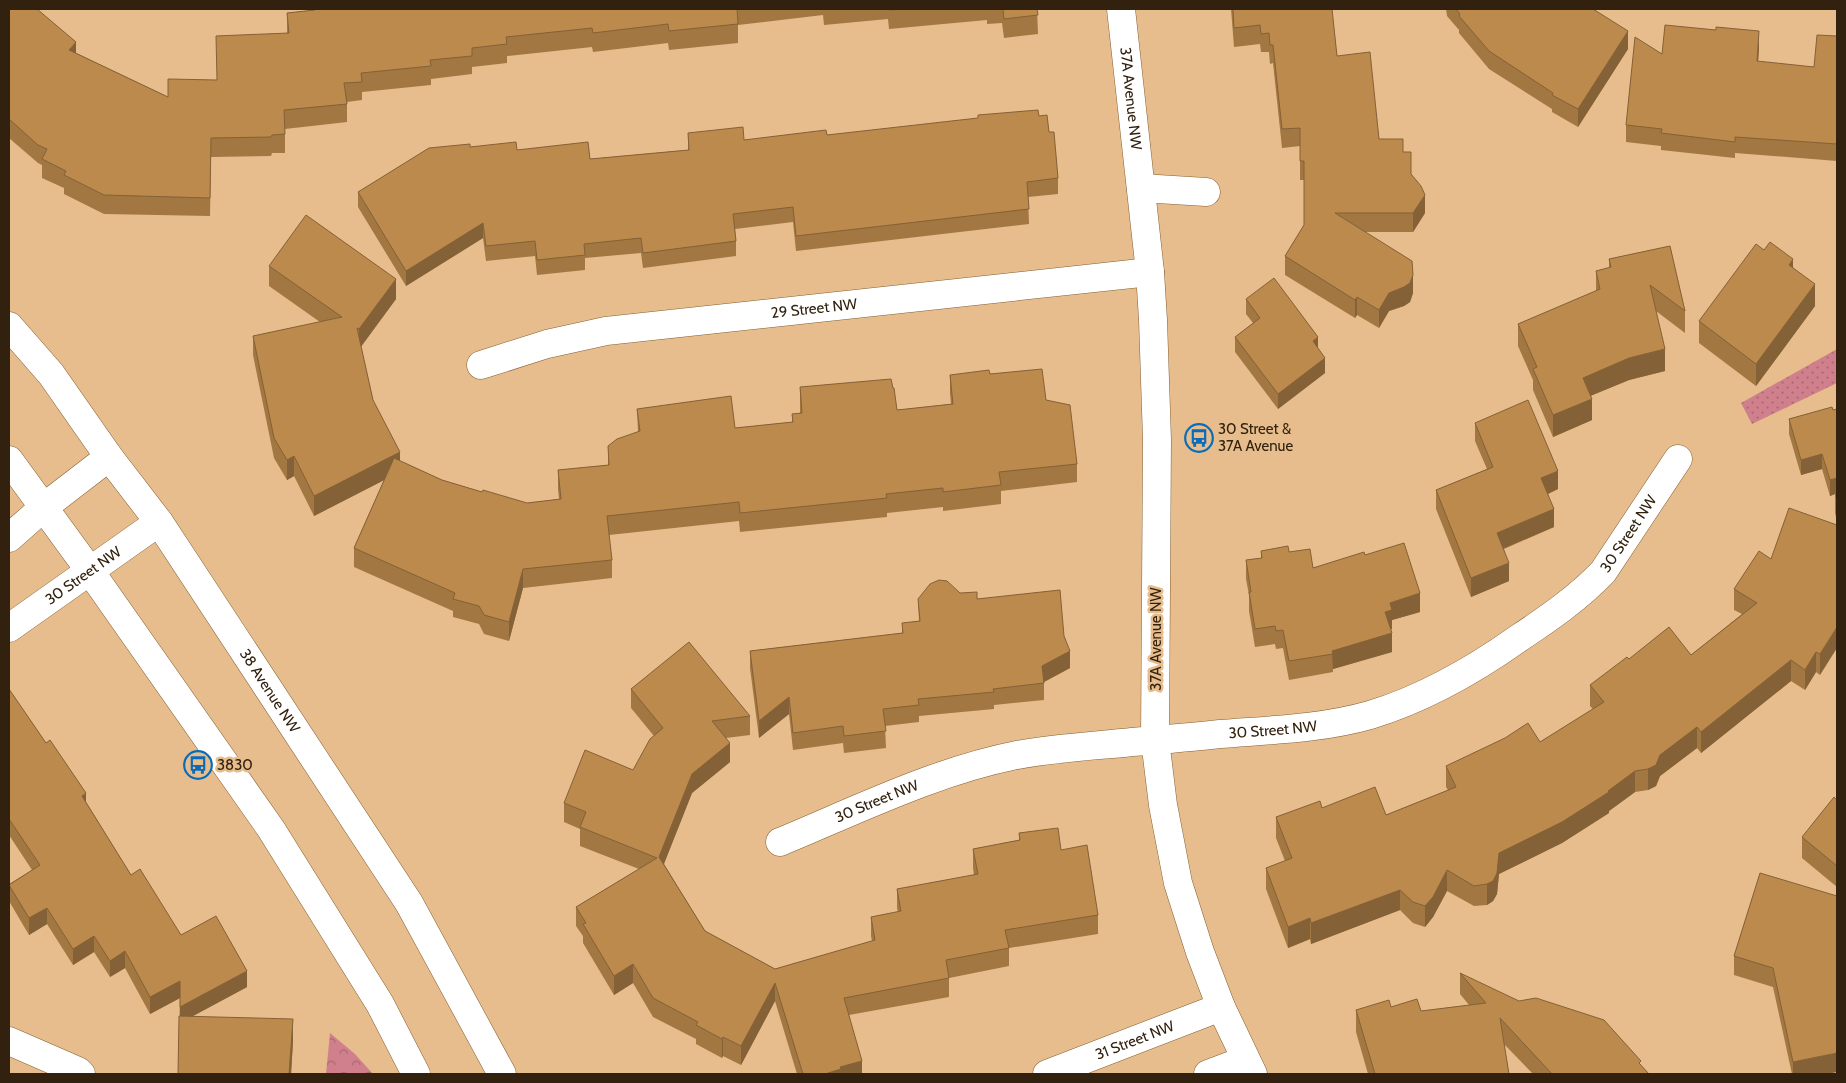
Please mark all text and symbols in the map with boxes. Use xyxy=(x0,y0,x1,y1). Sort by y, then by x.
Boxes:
street label: 37A Avenue NW xyxy=(1116,46,1146,152)
street label: 29 Street NW xyxy=(770,295,859,322)
place label: 30 Street & 37A Avenue xyxy=(1218,420,1293,455)
bus stop icon: 30 Street & 37A Avenue xyxy=(1184,423,1214,453)
street label: 30 Street NW xyxy=(1596,491,1661,576)
street label: 30 Street NW xyxy=(42,542,125,608)
street label: 37A Avenue NW xyxy=(1147,587,1165,691)
street label: 38 Avenue NW xyxy=(236,646,304,737)
street label: 30 Street NW xyxy=(1228,717,1319,742)
bus stop icon: 3830 xyxy=(183,750,213,780)
place label: 3830 xyxy=(217,756,253,774)
street label: 30 Street NW xyxy=(832,776,922,826)
street label: 31 Street NW xyxy=(1093,1017,1177,1064)

